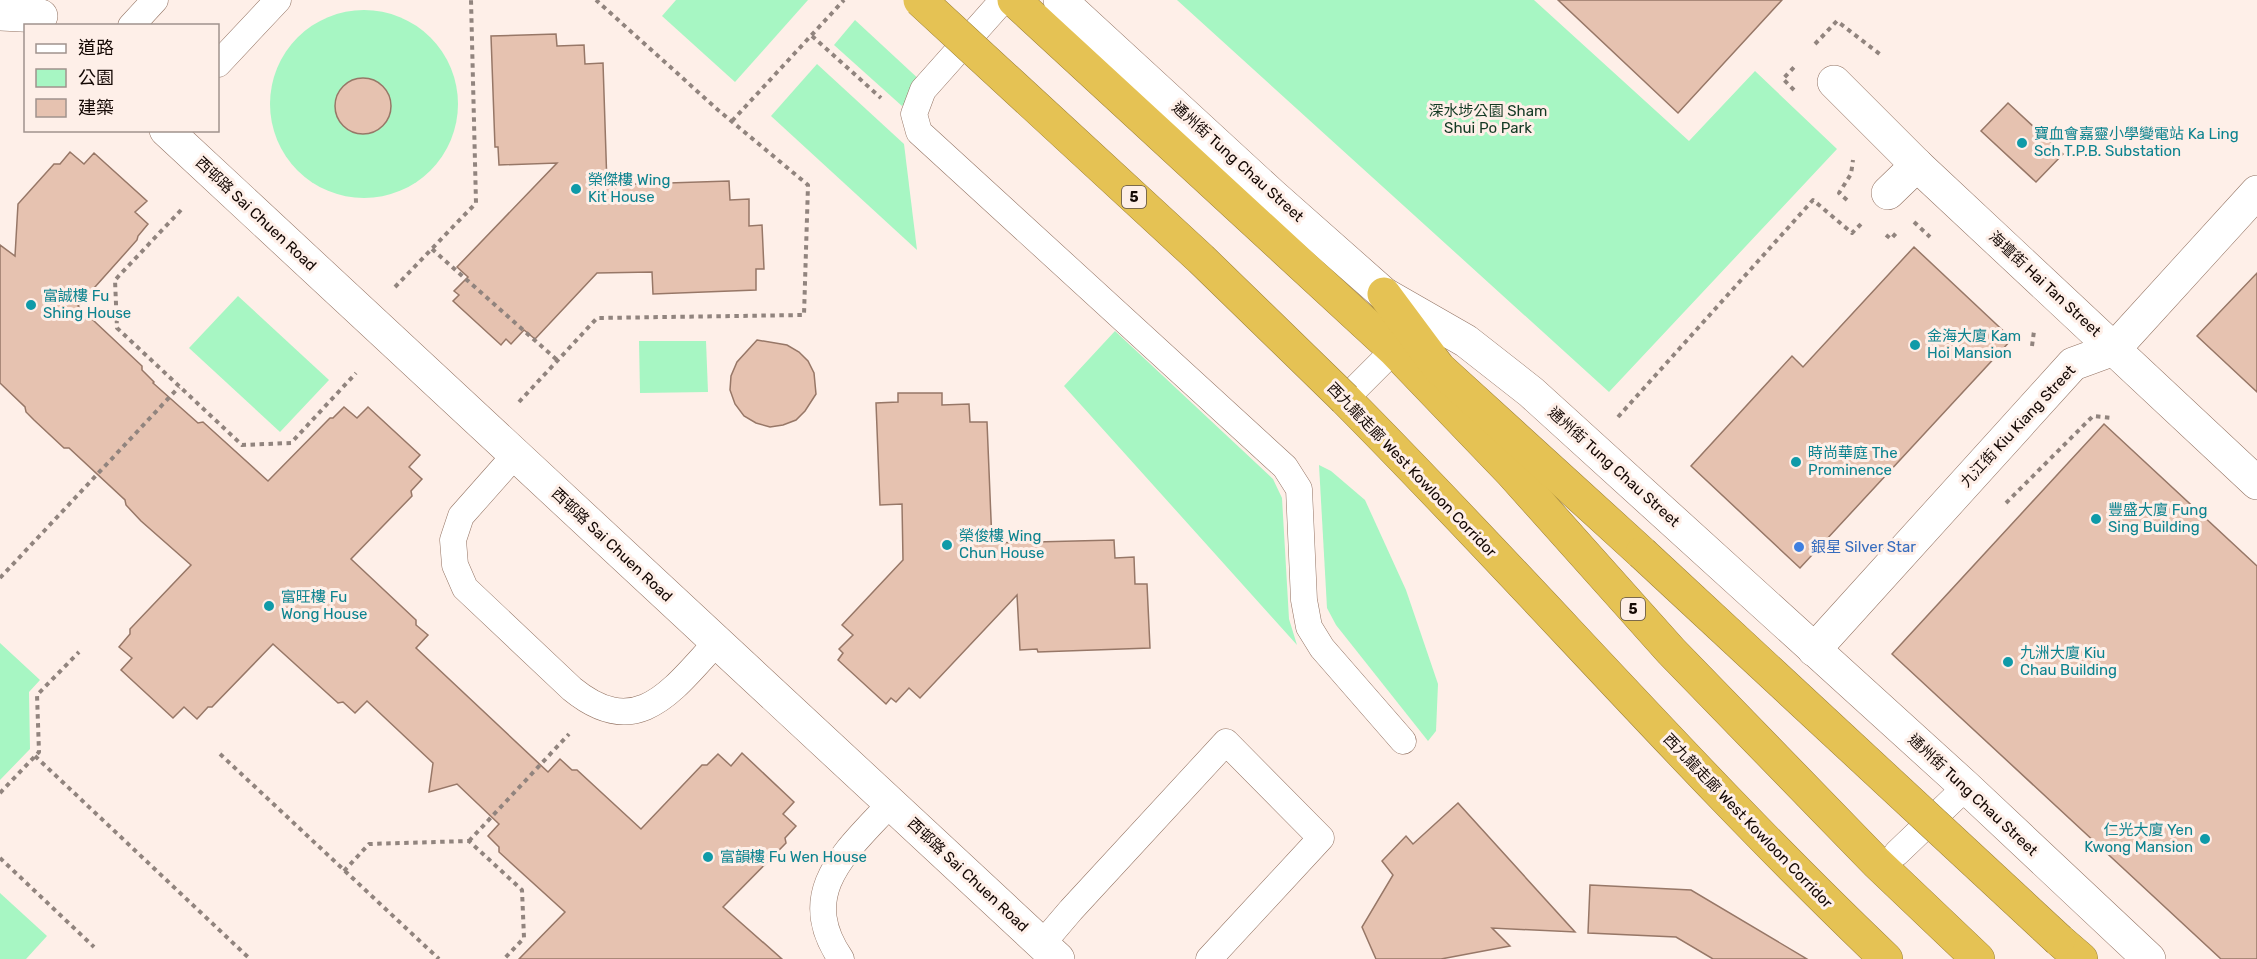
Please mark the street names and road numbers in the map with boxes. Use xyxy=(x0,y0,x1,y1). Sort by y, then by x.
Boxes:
street label: 通州街 Tung Chau Street xyxy=(1169,98,1307,226)
street label: 西邨路 Sai Chuen Road xyxy=(192,153,320,275)
road number: 5 xyxy=(1122,186,1146,208)
street label: 海壇街 Hai Tan Street xyxy=(1985,228,2105,341)
street label: 九江街 Kiu Kiang Street xyxy=(1957,361,2079,491)
street label: 西九龍走廊 West Kowloon Corridor xyxy=(1324,379,1500,561)
street label: 通州街 Tung Chau Street xyxy=(1545,403,1683,531)
street label: 西邨路 Sai Chuen Road xyxy=(548,484,676,606)
road number: 5 xyxy=(1621,598,1645,620)
street label: 西九龍走廊 West Kowloon Corridor xyxy=(1660,730,1836,912)
street label: 通州街 Tung Chau Street xyxy=(1905,730,2042,860)
street label: 西邨路 Sai Chuen Road xyxy=(904,814,1032,936)

